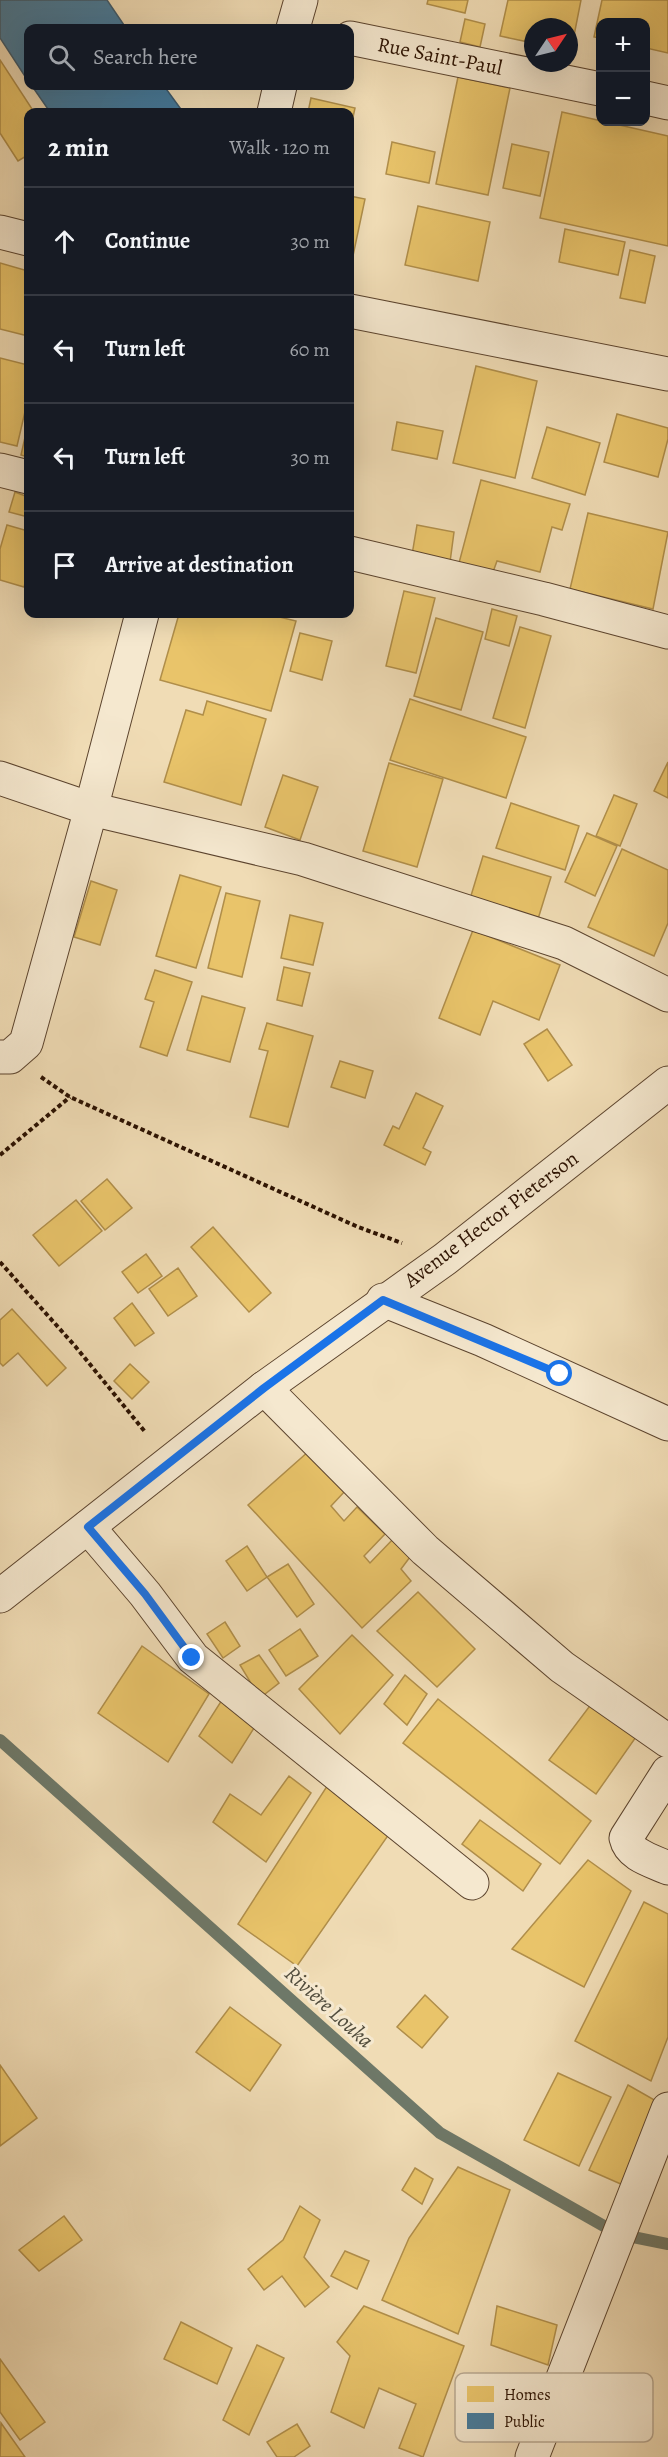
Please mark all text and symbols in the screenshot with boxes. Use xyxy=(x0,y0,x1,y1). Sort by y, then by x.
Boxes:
north arrow xyxy=(524,18,578,72)
map controls xyxy=(596,18,650,126)
button: + xyxy=(596,18,650,72)
search box xyxy=(24,24,354,90)
street label: Rue Saint-Paul xyxy=(375,30,505,82)
icon: search xyxy=(45,41,78,74)
text: Search here xyxy=(93,42,198,72)
button: − xyxy=(596,72,650,126)
text: 2 min xyxy=(48,130,109,165)
text: Walk · 120 m xyxy=(229,134,330,161)
icon: ahead xyxy=(48,225,81,258)
text: Continue xyxy=(105,226,190,256)
text: 30 m xyxy=(290,228,330,255)
icon: left xyxy=(48,333,81,366)
text: Turn left xyxy=(105,334,185,364)
text: 60 m xyxy=(290,336,330,363)
icon: left xyxy=(48,441,81,474)
text: Turn left xyxy=(105,442,185,472)
text: 30 m xyxy=(290,444,330,471)
icon: arrive xyxy=(48,549,81,582)
text: Arrive at destination xyxy=(105,550,294,580)
street label: Avenue Hector Pieterson xyxy=(397,1144,584,1294)
route start xyxy=(546,1360,572,1386)
route end xyxy=(178,1644,204,1670)
water label: Rivière Louka xyxy=(278,1959,380,2055)
legend xyxy=(455,2373,653,2442)
text: Homes xyxy=(504,2384,551,2406)
text: Public xyxy=(504,2411,545,2433)

